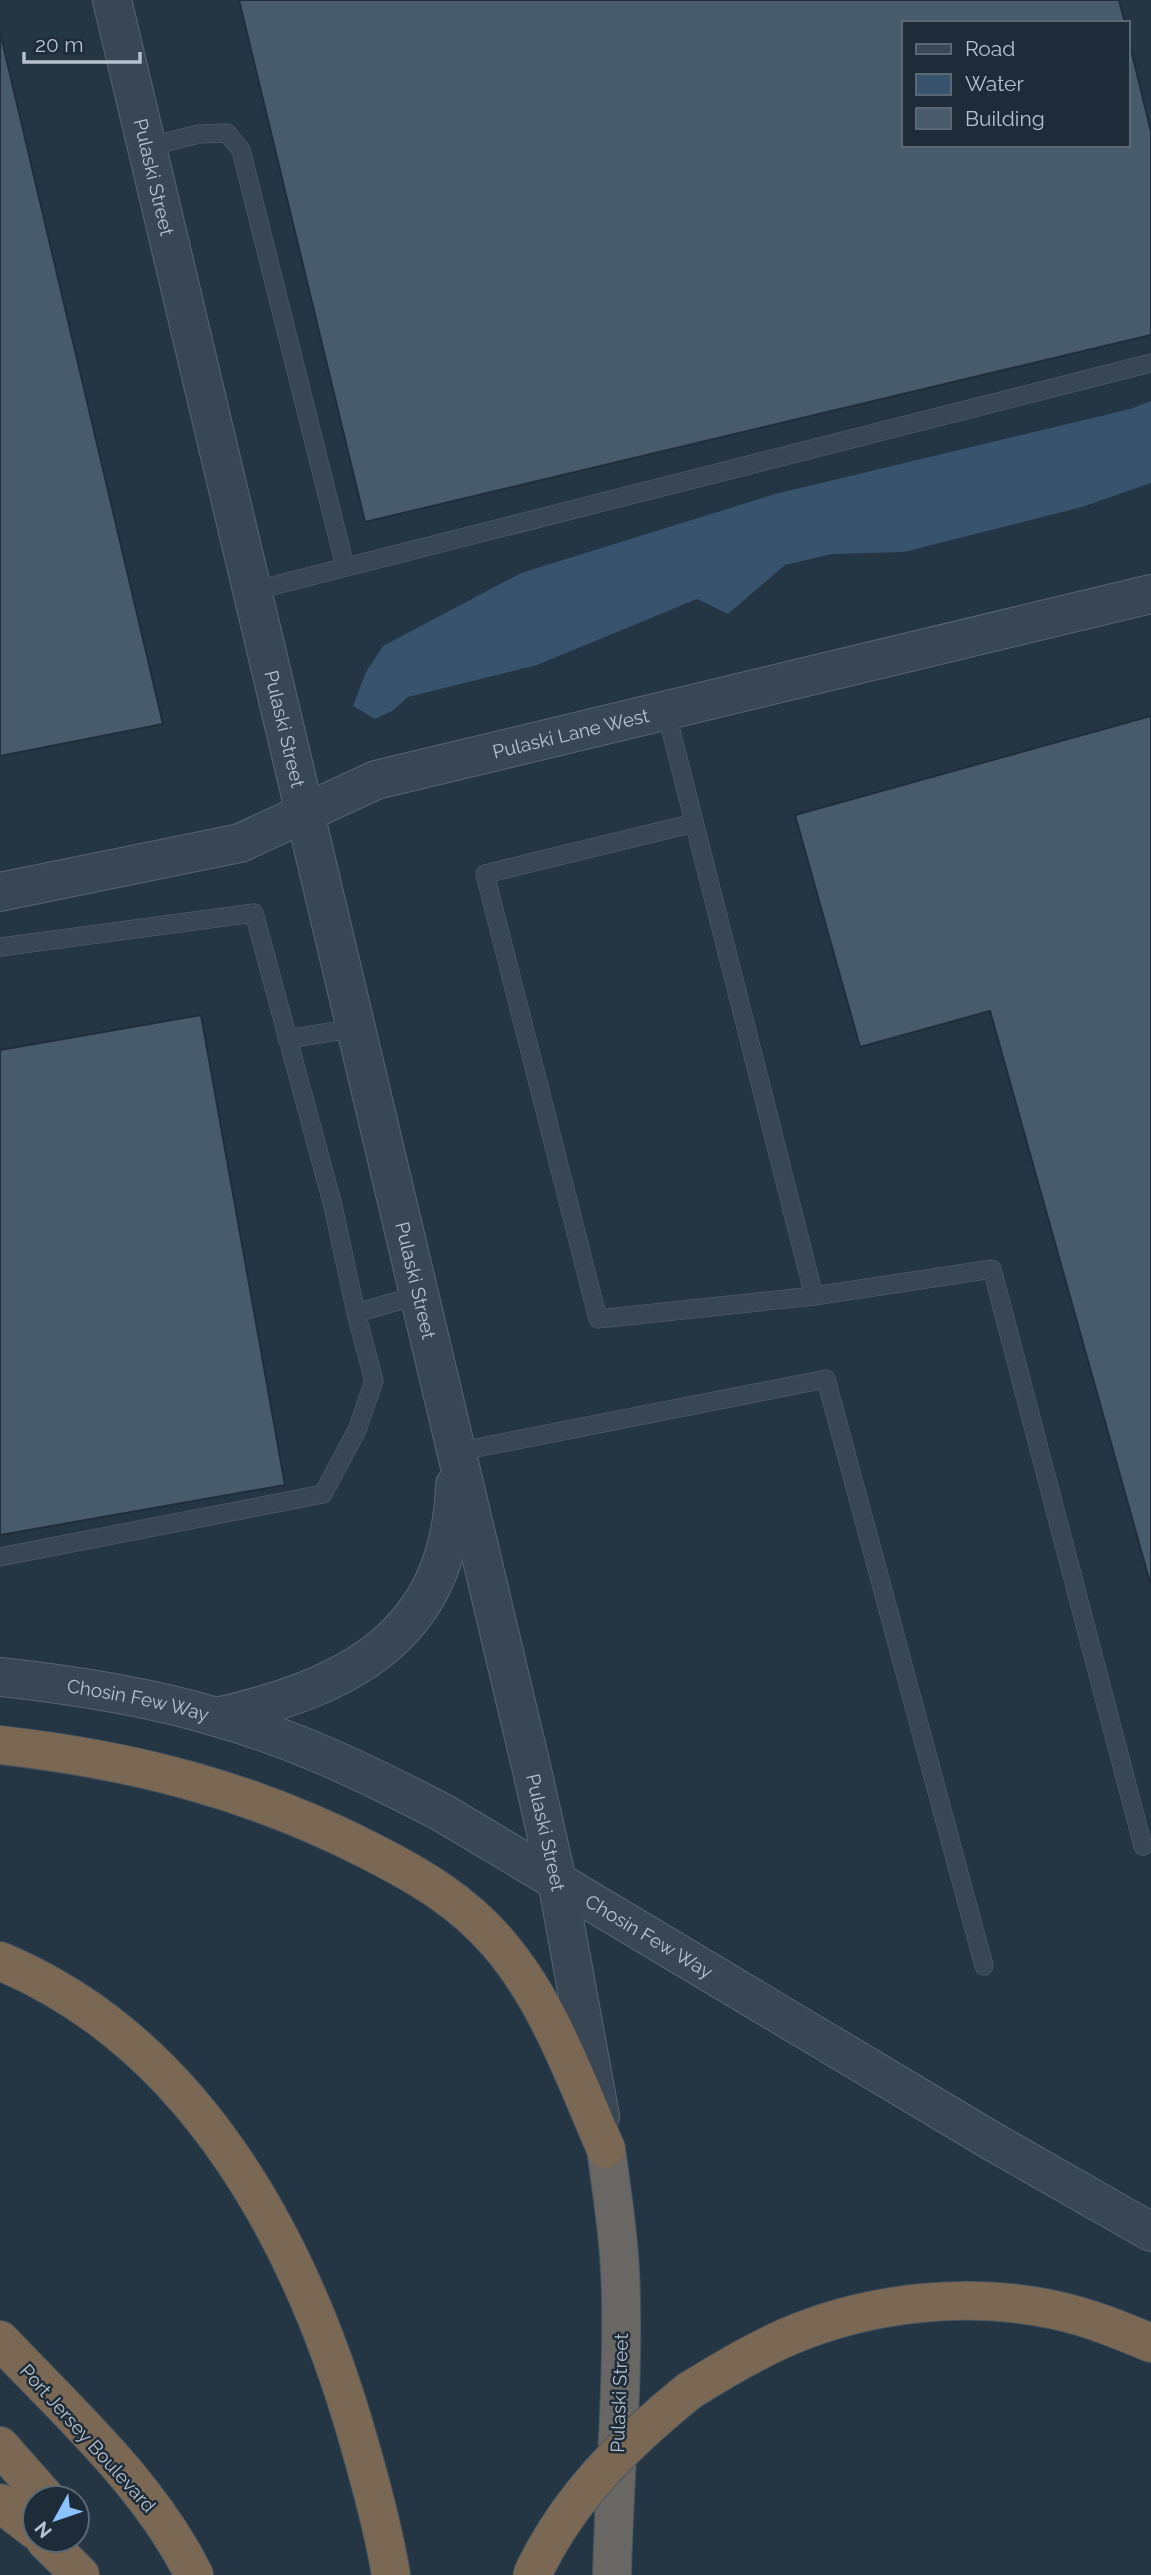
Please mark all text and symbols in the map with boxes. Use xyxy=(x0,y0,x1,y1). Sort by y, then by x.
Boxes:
scale bar xyxy=(24,21,140,65)
legend xyxy=(902,21,1130,147)
text: 20 m xyxy=(35,32,83,57)
text: Road xyxy=(965,36,1015,61)
text: Water xyxy=(965,71,1024,96)
text: Building xyxy=(965,106,1045,131)
street label: Pulaski Street xyxy=(129,116,179,238)
street label: Pulaski Street xyxy=(260,668,310,790)
street label: Pulaski Lane West xyxy=(490,704,652,763)
street label: Pulaski Street xyxy=(391,1220,440,1342)
street label: Chosin Few Way xyxy=(66,1675,212,1725)
street label: Pulaski Street xyxy=(522,1772,570,1893)
street label: Chosin Few Way xyxy=(581,1890,717,1983)
street label: Pulaski Street xyxy=(606,2332,632,2453)
street label: Port Jersey Boulevard xyxy=(16,2359,160,2517)
north arrow xyxy=(21,2484,91,2554)
text: N xyxy=(30,2517,56,2543)

